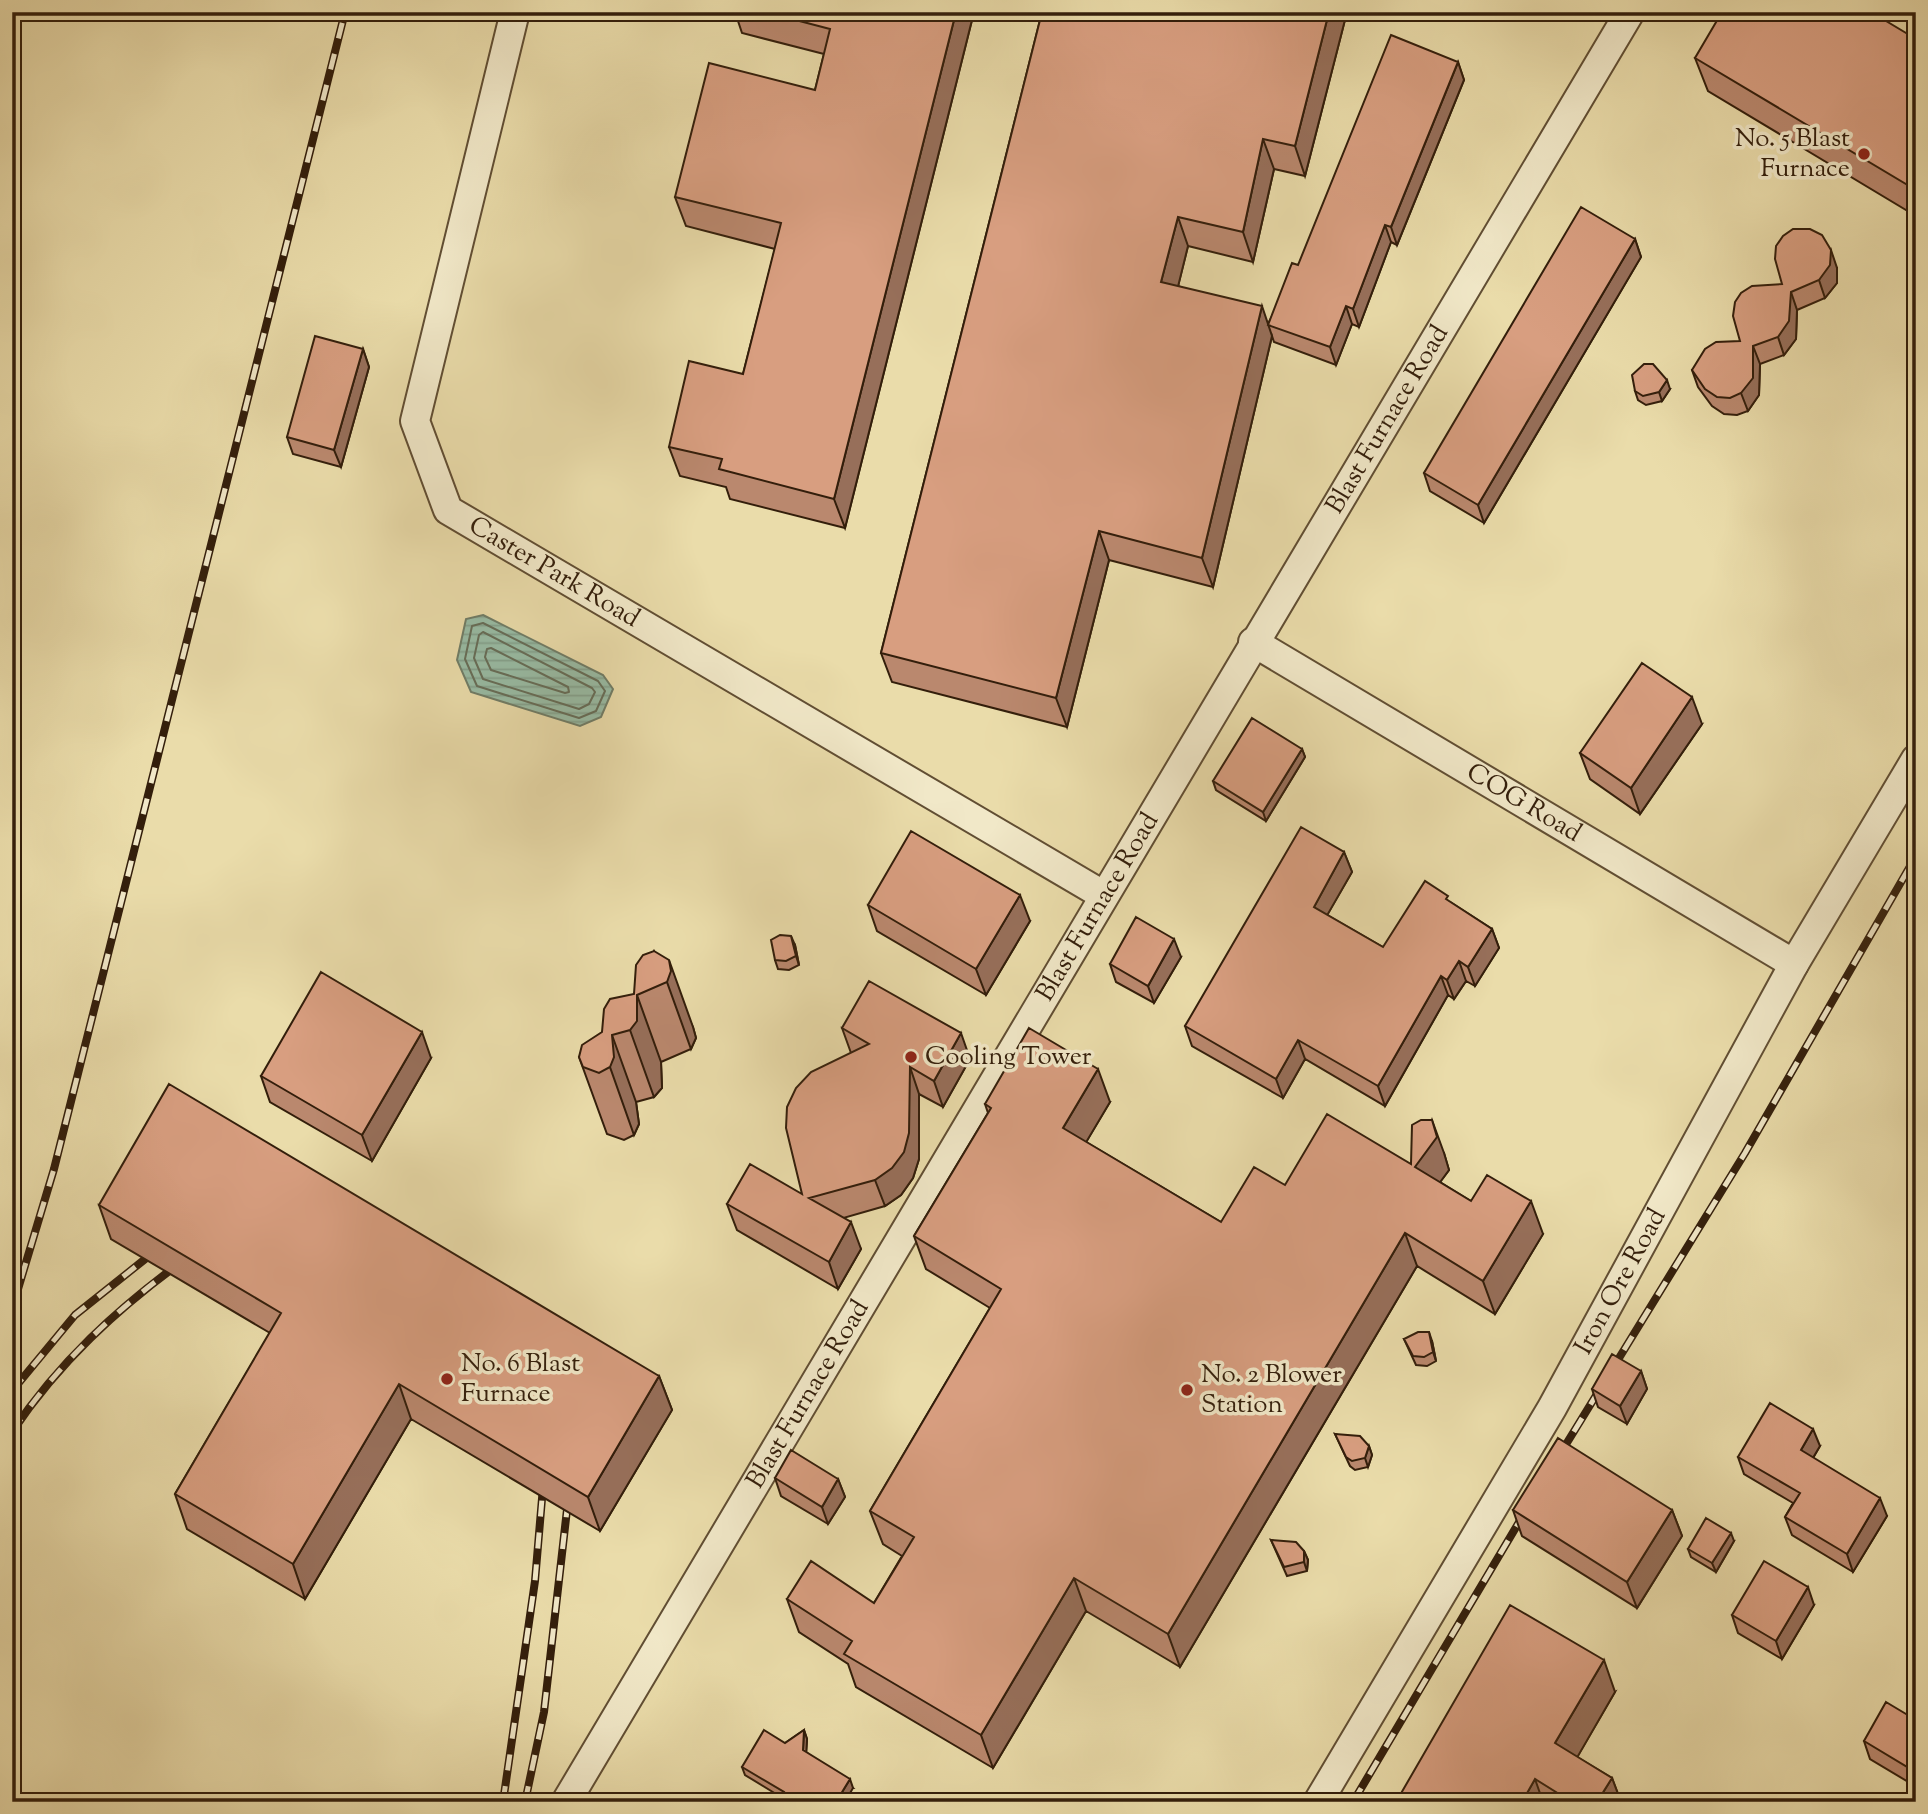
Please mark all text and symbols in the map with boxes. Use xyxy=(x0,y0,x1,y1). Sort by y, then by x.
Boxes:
place label: No. 5 Blast Furnace xyxy=(1735,121,1850,188)
marker: No. 5 Blast Furnace xyxy=(1856,146,1872,162)
street label: Blast Furnace Road xyxy=(1317,318,1458,521)
street label: Caster Park Road xyxy=(462,508,647,637)
street label: COG Road xyxy=(1459,754,1589,852)
street label: Blast Furnace Road xyxy=(1027,806,1169,1009)
place label: Cooling Tower xyxy=(925,1039,1092,1076)
marker: Cooling Tower xyxy=(903,1049,919,1065)
street label: Iron Ore Road xyxy=(1566,1202,1676,1362)
street label: Blast Furnace Road xyxy=(738,1293,879,1496)
place label: No. 6 Blast Furnace xyxy=(461,1346,580,1413)
place label: No. 2 Blower Station xyxy=(1201,1357,1342,1424)
marker: No. 6 Blast Furnace xyxy=(439,1371,455,1387)
marker: No. 2 Blower Station xyxy=(1179,1382,1195,1398)

